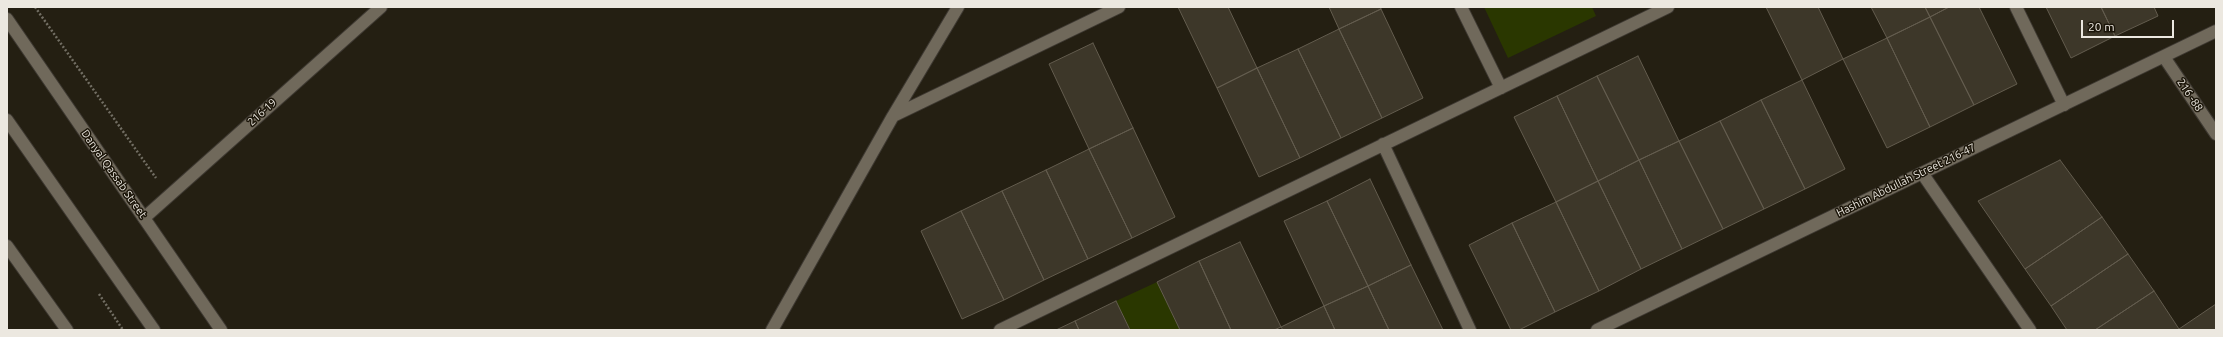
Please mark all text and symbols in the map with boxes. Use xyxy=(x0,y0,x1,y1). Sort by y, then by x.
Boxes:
scale bar xyxy=(2083,12,2176,38)
text: 20 m xyxy=(2088,20,2115,33)
street label: 216 -88 xyxy=(2174,76,2206,114)
street label: 216-19 xyxy=(245,96,279,128)
street label: Danyal Qassab Street xyxy=(78,127,150,221)
street label: Hashim Abdullah Street 216-47 xyxy=(1834,141,1978,219)

